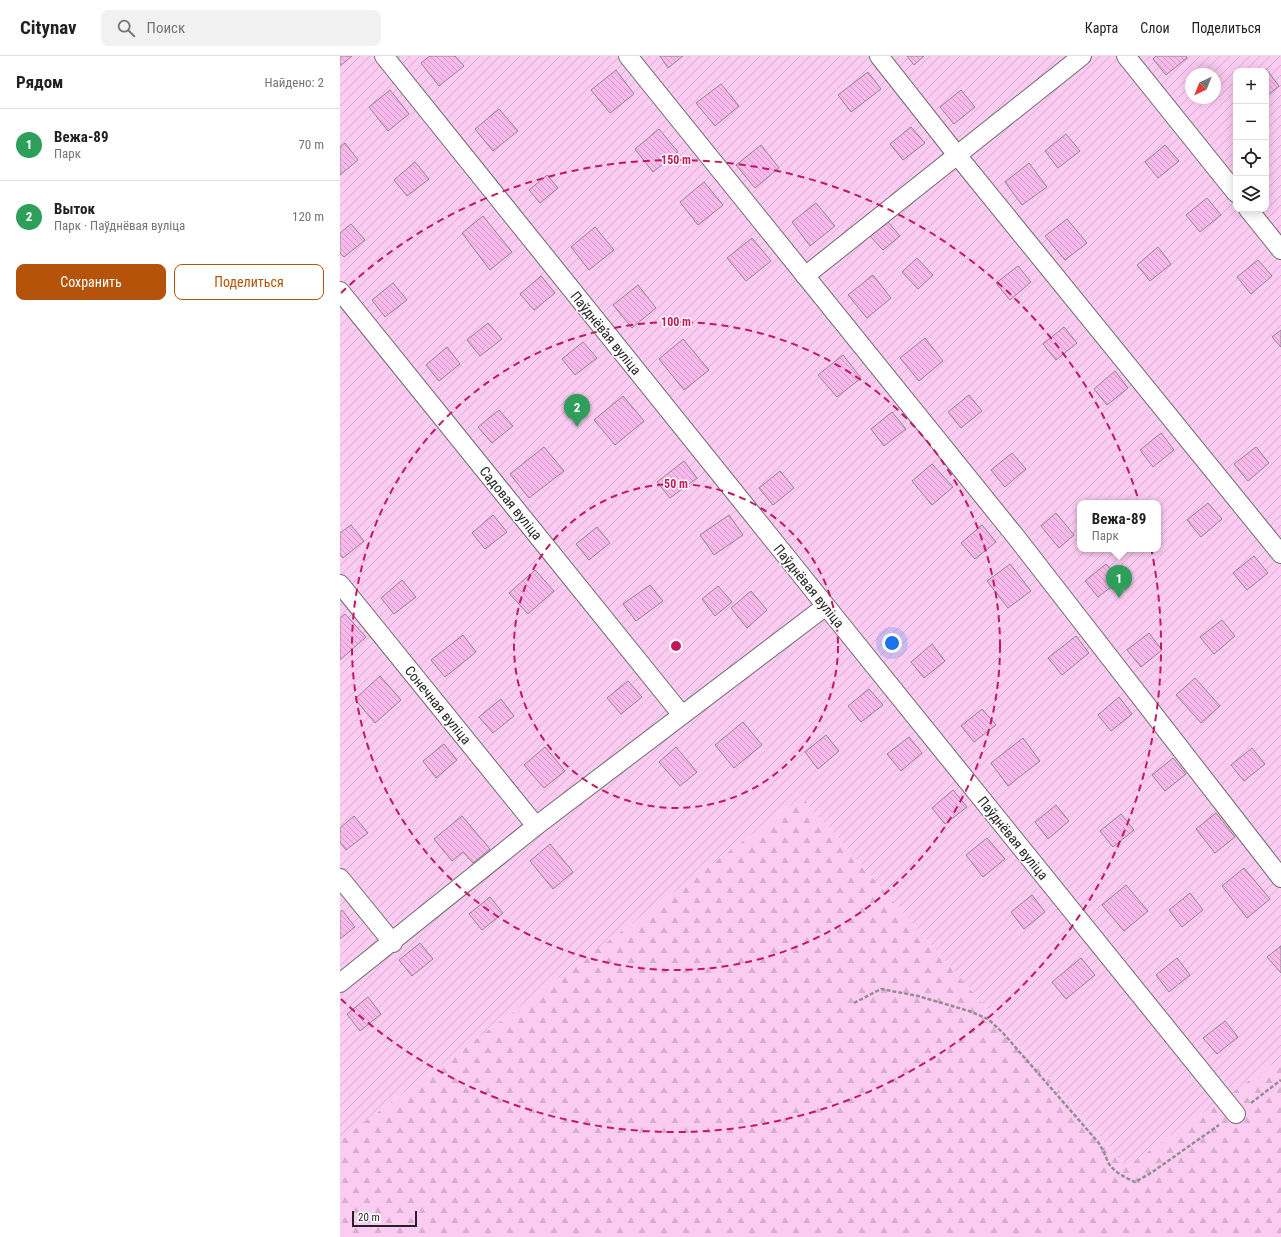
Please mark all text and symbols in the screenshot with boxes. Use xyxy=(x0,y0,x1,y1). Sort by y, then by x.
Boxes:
search box xyxy=(101,10,381,46)
text: Citynav xyxy=(20,16,77,39)
icon: search xyxy=(115,17,137,39)
text: Поиск xyxy=(147,19,185,37)
text: Карта xyxy=(1085,20,1118,36)
text: Слои xyxy=(1140,20,1170,36)
text: Поделиться xyxy=(1192,20,1261,36)
north arrow xyxy=(1185,68,1221,104)
map controls xyxy=(1233,68,1269,212)
button: + xyxy=(1233,68,1269,104)
text: Рядом xyxy=(16,72,63,92)
text: Найдено: 2 xyxy=(264,75,324,90)
button: − xyxy=(1233,104,1269,140)
text: Вежа-89 xyxy=(54,128,109,146)
text: 1 xyxy=(26,137,32,152)
text: 70 m xyxy=(298,137,324,152)
button: locate xyxy=(1233,140,1269,176)
text: Парк xyxy=(54,146,81,161)
text: 150 m xyxy=(661,153,691,167)
button: layers xyxy=(1233,176,1269,212)
text: Выток xyxy=(54,200,95,218)
text: 2 xyxy=(26,209,32,224)
text: 120 m xyxy=(292,209,324,224)
text: Парк · Паўднёвая вуліца xyxy=(54,218,185,233)
button: Сохранить xyxy=(16,264,166,300)
button: Поделиться xyxy=(174,264,324,300)
street label: Паўднёвая вуліца xyxy=(568,288,644,378)
text: 100 m xyxy=(661,315,691,329)
pin: 2 xyxy=(564,394,590,427)
street label: Садовая вуліца xyxy=(477,463,545,543)
text: 50 m xyxy=(664,477,688,491)
popup xyxy=(1077,500,1161,552)
text: Вежа-89 xyxy=(1092,510,1146,528)
text: Парк xyxy=(1092,528,1119,543)
street label: Паўднёвая вуліца xyxy=(771,541,847,631)
pin: 1 xyxy=(1106,565,1132,598)
your location xyxy=(882,633,902,653)
centre of rings xyxy=(669,639,683,653)
street label: Сонечная вуліца xyxy=(402,663,474,747)
street label: Паўднёвая вуліца xyxy=(975,793,1051,883)
scale bar xyxy=(352,1209,417,1228)
text: 20 m xyxy=(358,1211,380,1224)

